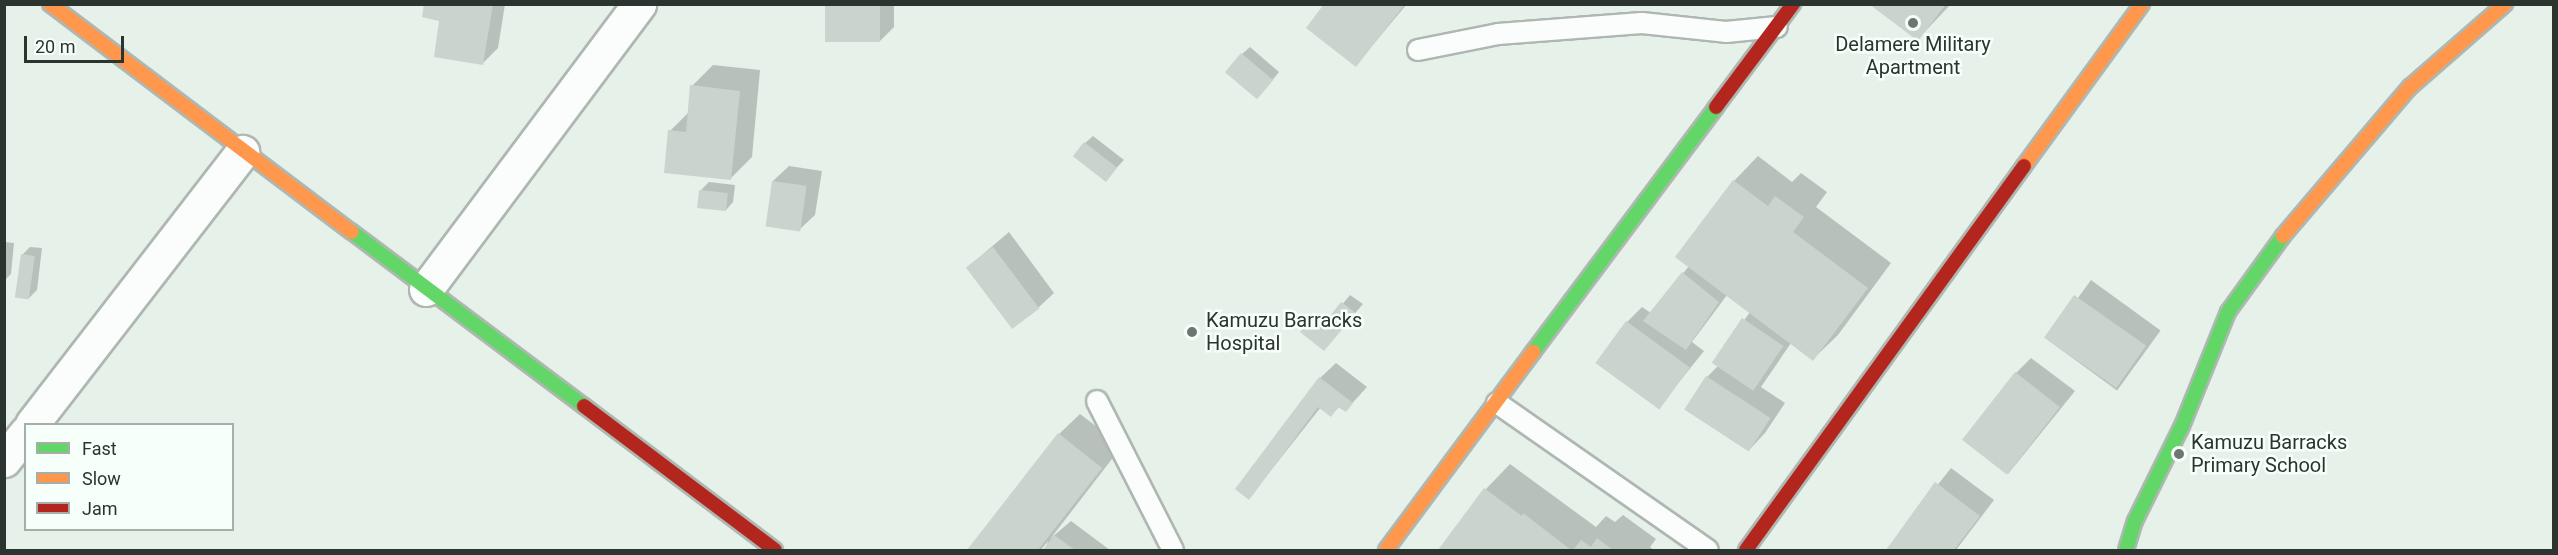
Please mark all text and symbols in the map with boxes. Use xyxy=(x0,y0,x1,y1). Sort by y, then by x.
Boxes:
marker: Delamere Military Apartment xyxy=(1906,16,1920,30)
scale bar xyxy=(27,24,128,62)
place label: Delamere Military Apartment xyxy=(1835,33,1991,80)
text: 20 m xyxy=(35,36,75,57)
place label: Kamuzu Barracks Hospital xyxy=(1206,308,1362,355)
marker: Kamuzu Barracks Hospital xyxy=(1183,323,1201,341)
legend xyxy=(24,423,234,531)
place label: Kamuzu Barracks Primary School xyxy=(2191,430,2347,477)
text: Fast xyxy=(82,438,117,459)
marker: Kamuzu Barracks Primary School xyxy=(2172,447,2186,461)
text: Slow xyxy=(82,468,121,489)
text: Jam xyxy=(82,498,118,519)

